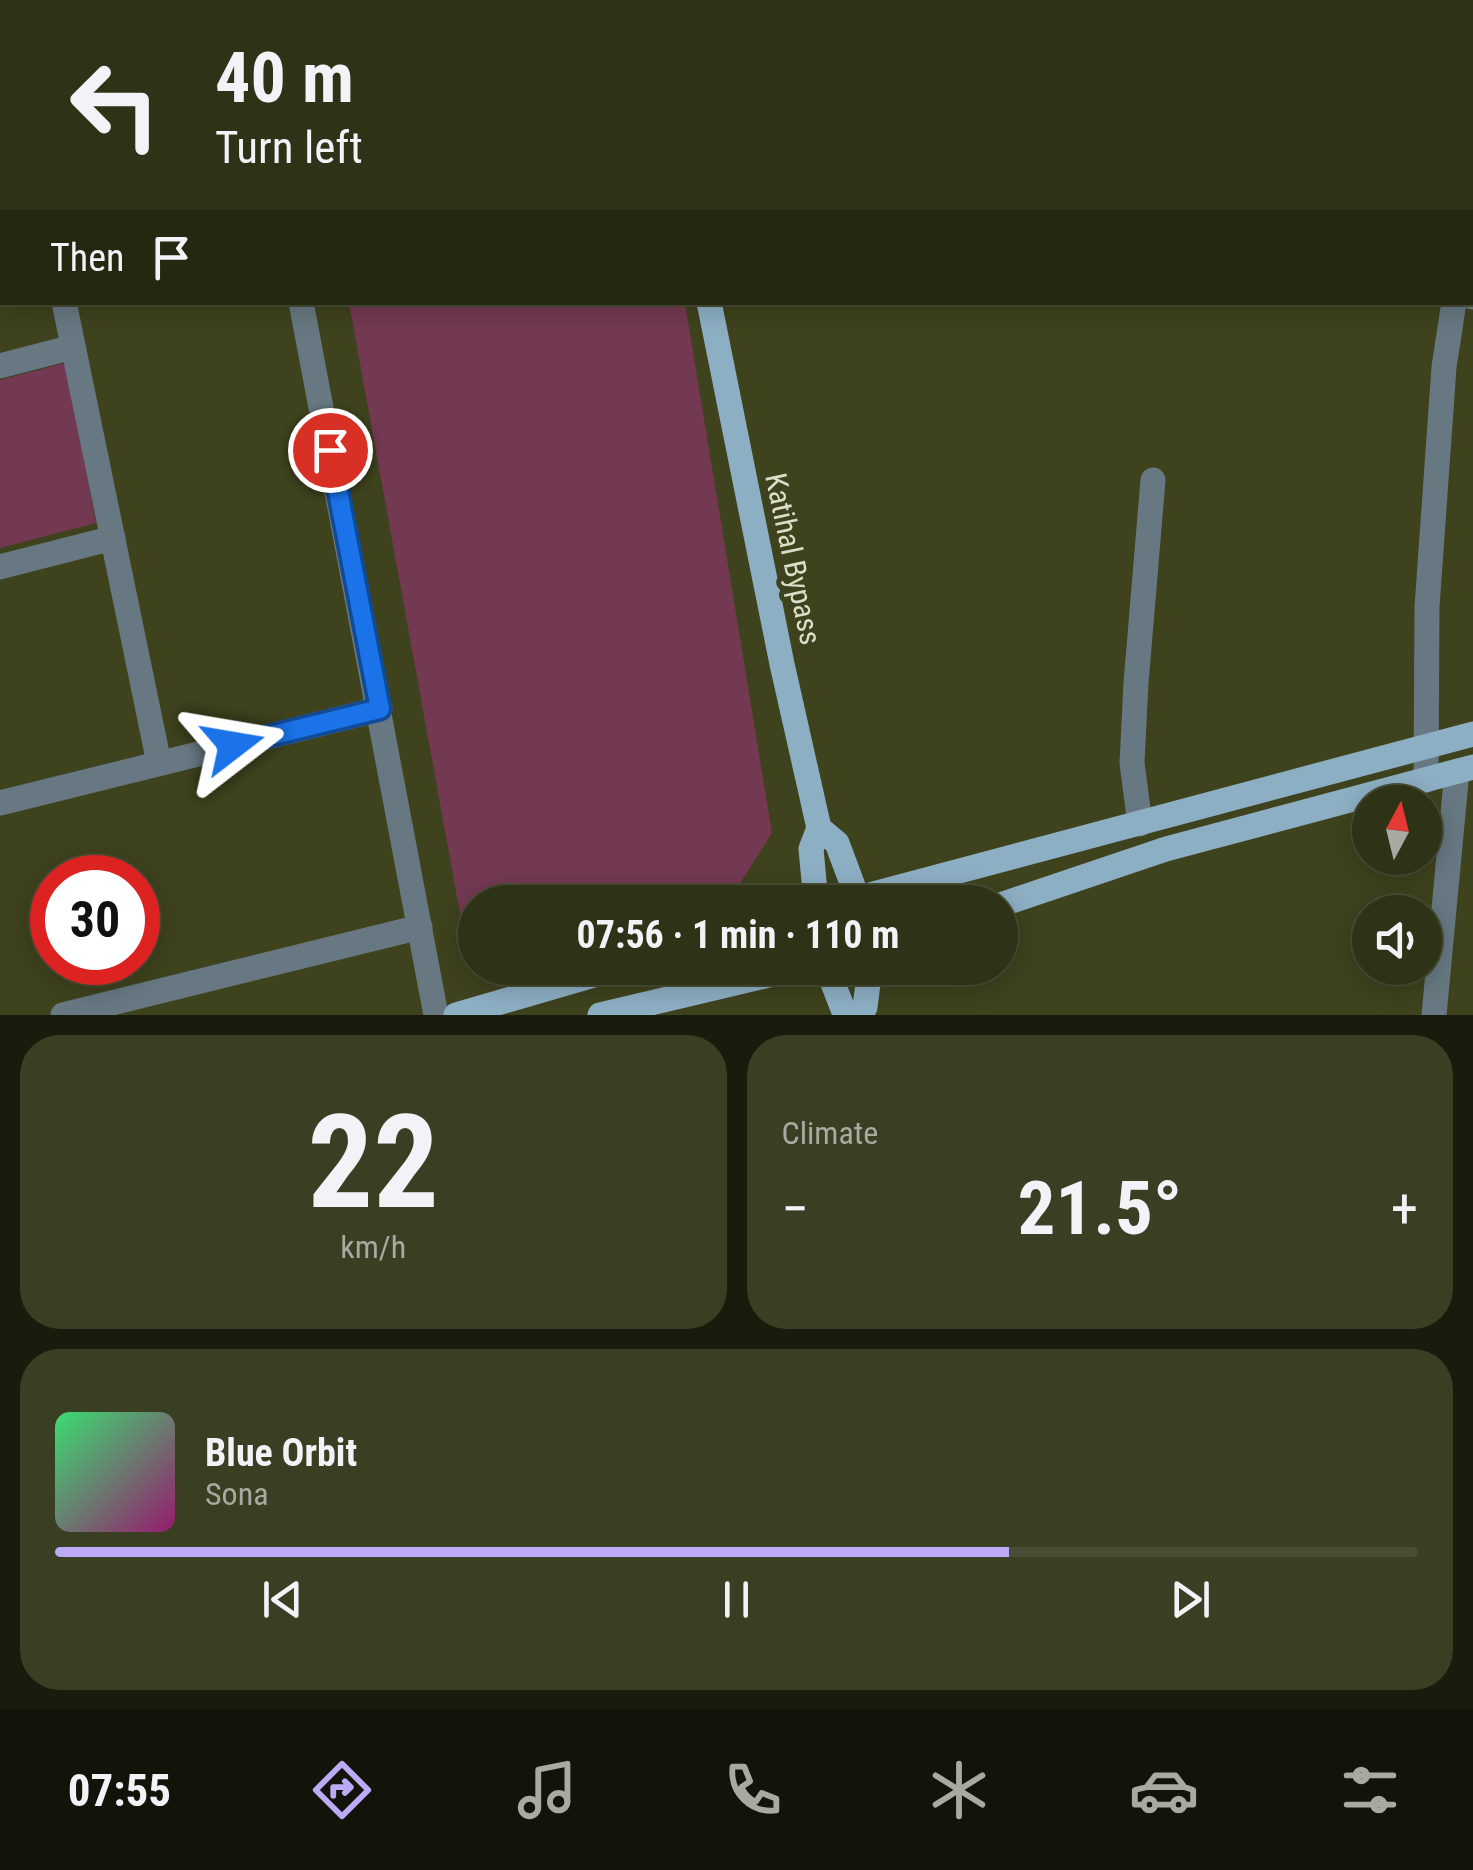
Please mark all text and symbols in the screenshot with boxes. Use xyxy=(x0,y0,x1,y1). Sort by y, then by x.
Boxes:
text: 40 m xyxy=(215,37,354,119)
icon: left xyxy=(50,40,180,170)
text: Turn left xyxy=(215,121,363,174)
icon: arrive xyxy=(144,230,199,285)
text: Then xyxy=(50,236,124,280)
pin xyxy=(288,408,373,493)
icon: arrive xyxy=(303,423,358,478)
street label: Katihal Bypass xyxy=(758,470,829,648)
position arrow xyxy=(181,693,285,797)
north arrow xyxy=(1352,785,1442,875)
map controls xyxy=(1352,785,1442,985)
speed limit sign: 30 xyxy=(30,855,160,985)
button: sound xyxy=(1352,895,1442,985)
text: 07:56 · 1 min · 110 m xyxy=(577,913,899,957)
text: 22 xyxy=(308,1086,439,1239)
text: Climate xyxy=(782,1114,878,1152)
text: 21.5° xyxy=(1018,1164,1182,1252)
text: − xyxy=(782,1177,809,1241)
text: + xyxy=(1391,1177,1418,1241)
text: km/h xyxy=(340,1228,406,1266)
text: Blue Orbit xyxy=(205,1431,357,1475)
text: Sona xyxy=(205,1475,268,1513)
icon: previous xyxy=(255,1572,310,1627)
icon: pause xyxy=(709,1572,764,1627)
icon: next xyxy=(1163,1572,1218,1627)
icon: directions xyxy=(307,1755,377,1825)
icon: music xyxy=(512,1755,582,1825)
icon: phone xyxy=(718,1755,788,1825)
icon: climate xyxy=(924,1755,994,1825)
icon: car xyxy=(1129,1755,1199,1825)
icon: filters xyxy=(1335,1755,1405,1825)
text: 07:55 xyxy=(68,1764,171,1817)

